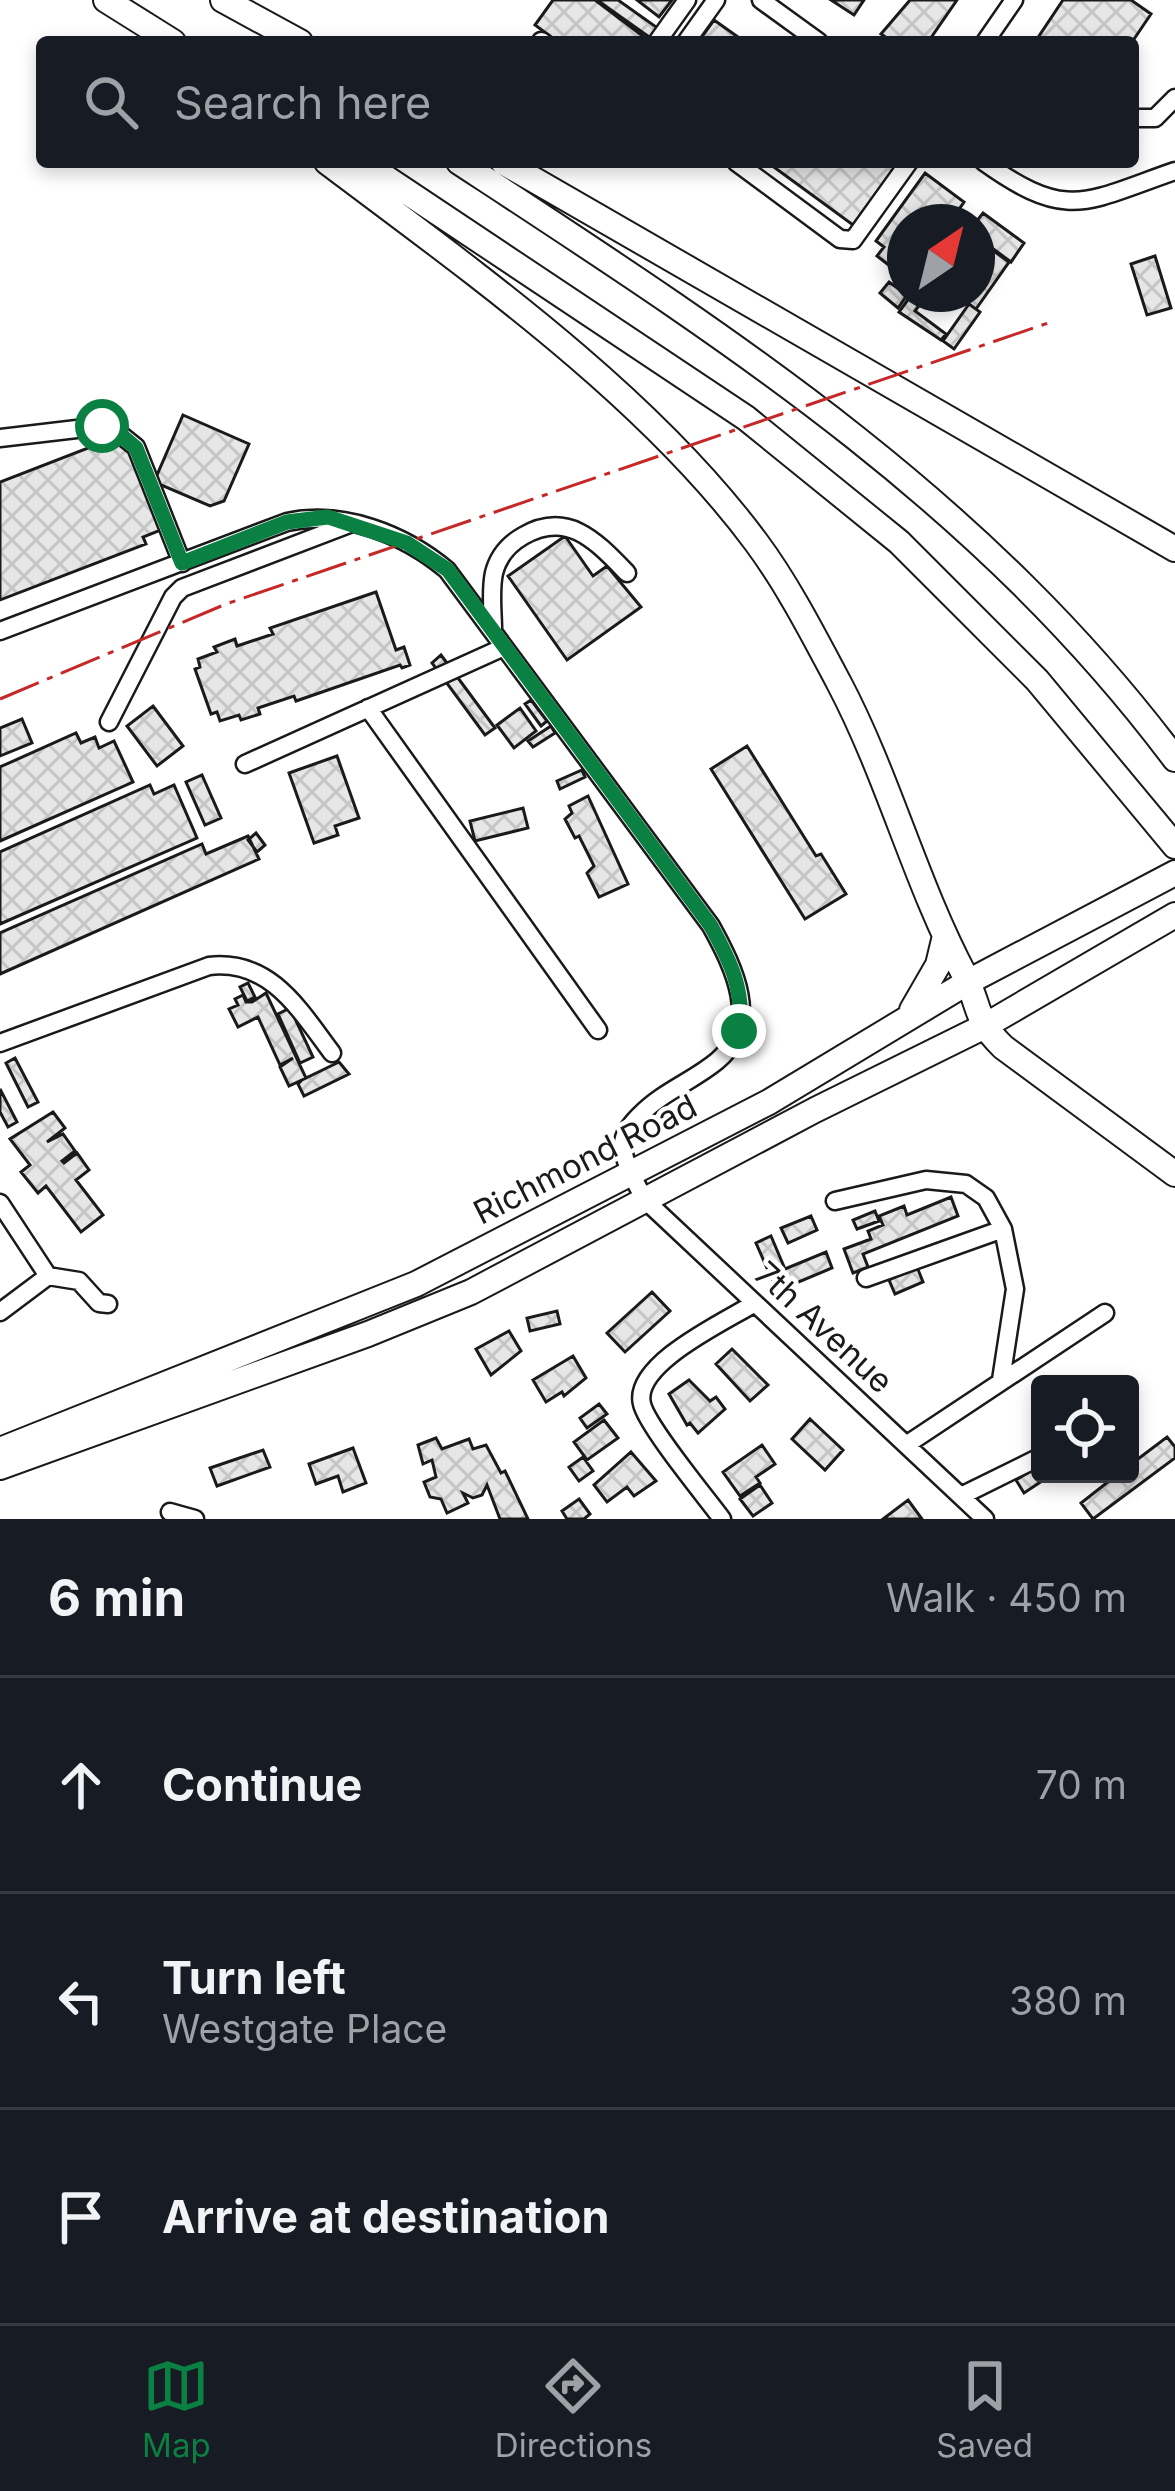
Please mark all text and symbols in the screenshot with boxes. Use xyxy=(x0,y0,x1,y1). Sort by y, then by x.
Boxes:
search box xyxy=(36,36,1139,168)
icon: search xyxy=(78,69,144,135)
text: Search here xyxy=(174,75,431,130)
north arrow xyxy=(887,204,995,312)
route start xyxy=(75,399,129,453)
route end xyxy=(712,1004,766,1058)
street label: Richmond Road xyxy=(467,1086,703,1232)
street label: 7th Avenue xyxy=(747,1253,901,1401)
map controls xyxy=(1031,1375,1139,1483)
button: locate xyxy=(1031,1375,1139,1483)
text: 6 min xyxy=(48,1567,185,1628)
text: Walk · 450 m xyxy=(886,1574,1127,1621)
icon: ahead xyxy=(48,1752,114,1818)
text: Continue xyxy=(162,1757,362,1812)
text: 70 m xyxy=(1036,1761,1127,1808)
text: Turn left xyxy=(162,1950,346,2005)
icon: left xyxy=(48,1968,114,2034)
text: 380 m xyxy=(1009,1977,1127,2024)
text: Westgate Place xyxy=(162,2005,447,2052)
icon: arrive xyxy=(48,2184,114,2250)
text: Arrive at destination xyxy=(162,2189,609,2244)
tab: Map xyxy=(142,2353,211,2465)
tab: Directions xyxy=(495,2353,652,2465)
tab: Saved xyxy=(936,2353,1033,2465)

